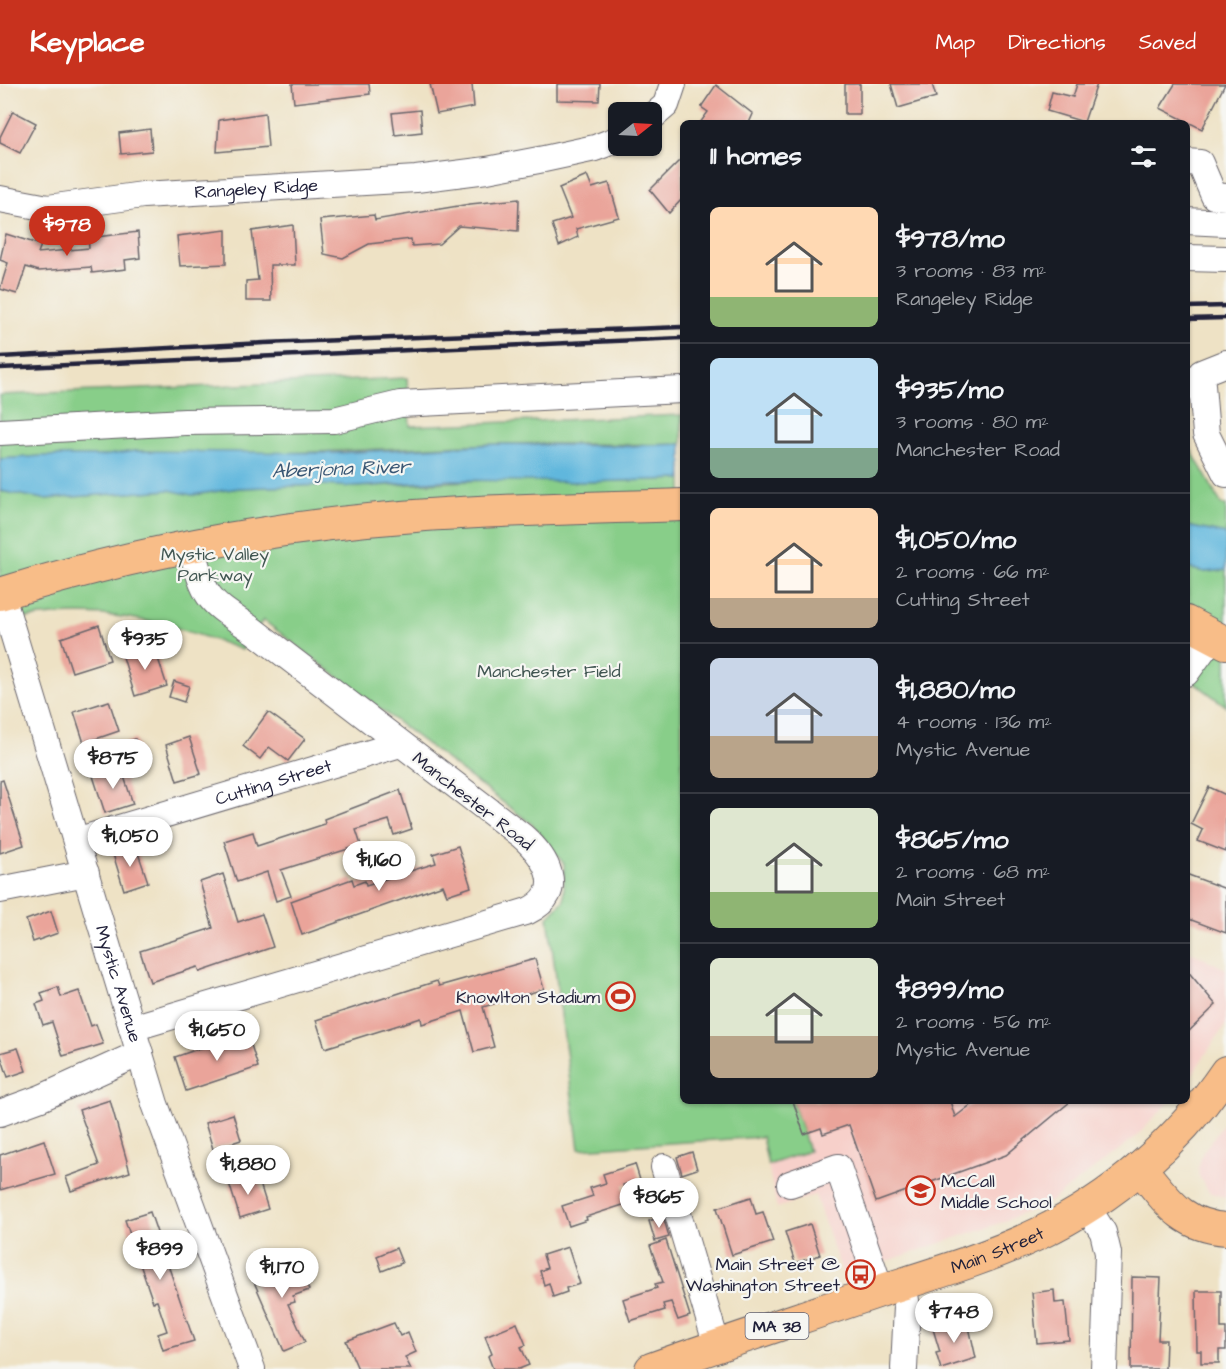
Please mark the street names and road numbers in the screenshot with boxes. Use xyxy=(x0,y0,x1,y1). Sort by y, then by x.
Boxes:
street label: Rangeley Ridge xyxy=(194,173,319,205)
street label: Manchester Road xyxy=(407,746,539,857)
street label: Cutting Street xyxy=(212,753,335,812)
street label: Mystic Avenue xyxy=(89,922,148,1046)
street label: Main Street xyxy=(947,1221,1049,1280)
road number: MA 38 xyxy=(746,1313,808,1339)

